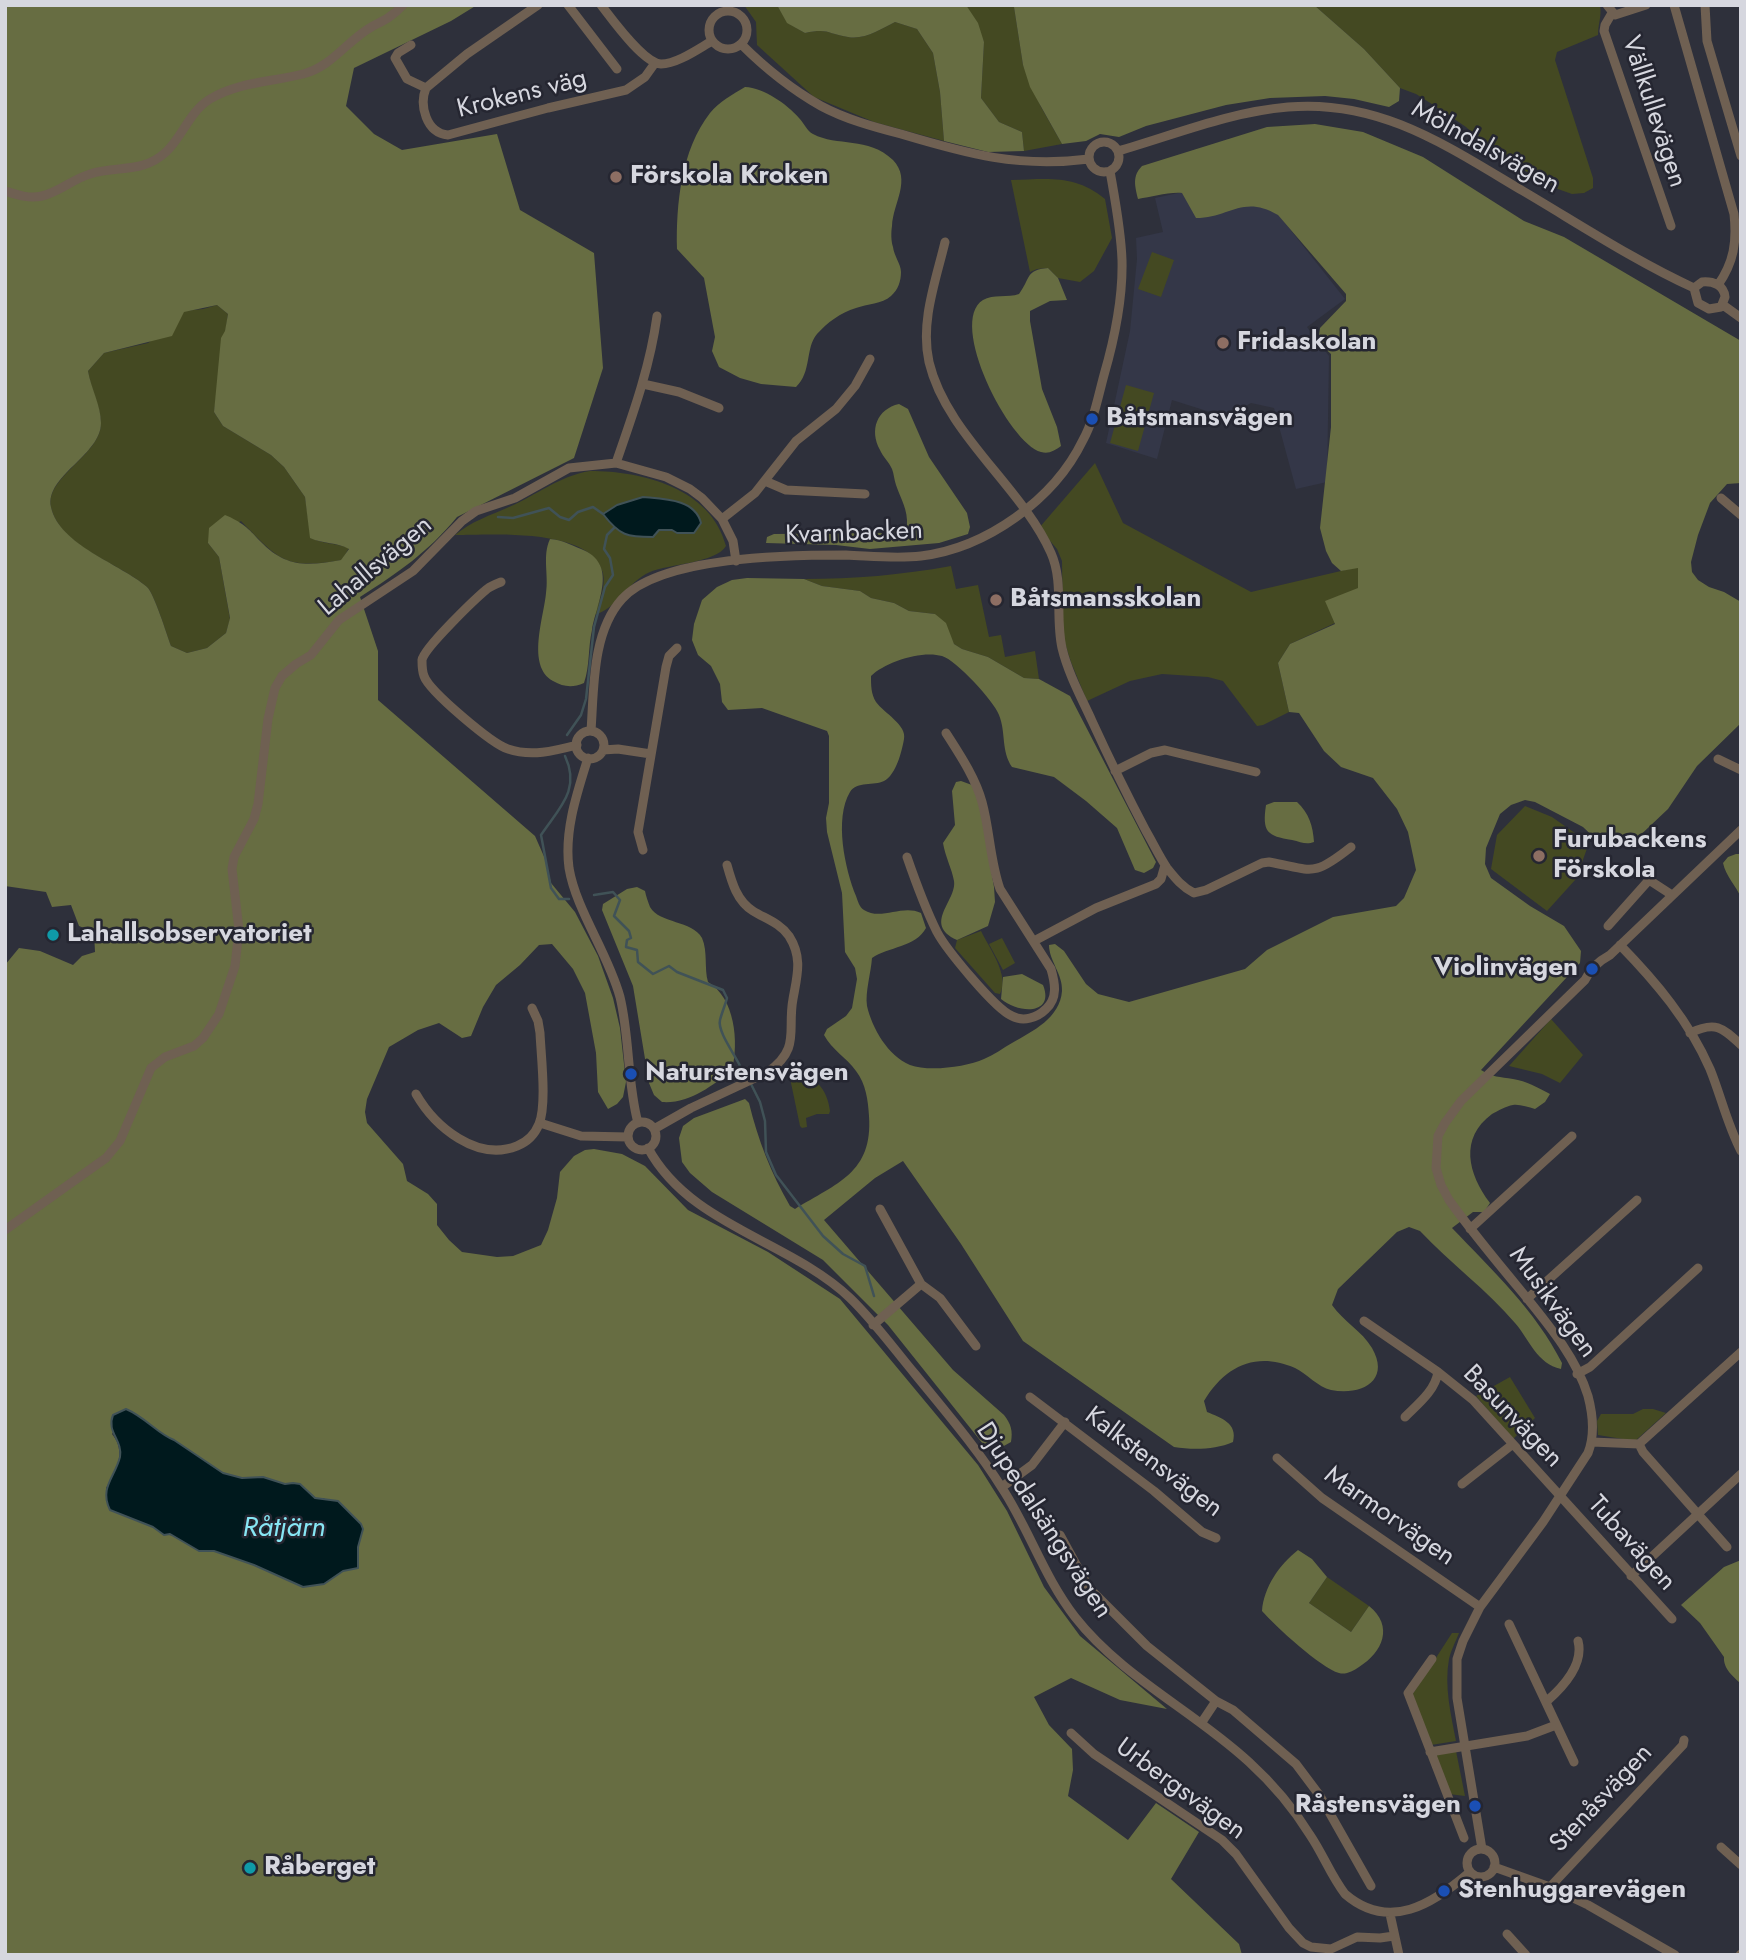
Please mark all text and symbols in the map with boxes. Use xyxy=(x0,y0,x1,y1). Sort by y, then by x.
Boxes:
street label: Vällkullevägen xyxy=(1614,32,1692,192)
street label: Krokens väg xyxy=(454,64,590,126)
street label: Mölndalsvägen xyxy=(1406,94,1564,202)
place label: Förskola Kroken xyxy=(630,161,829,193)
marker: Förskola Kroken xyxy=(608,169,624,185)
place label: Fridaskolan xyxy=(1237,327,1377,359)
marker: Fridaskolan xyxy=(1215,335,1231,351)
place label: Båtsmansvägen xyxy=(1106,403,1293,435)
marker: Båtsmansvägen xyxy=(1084,411,1100,427)
street label: Lahallsvägen xyxy=(313,511,439,623)
street label: Kvarnbacken xyxy=(785,516,923,552)
place label: Båtsmansskolan xyxy=(1010,584,1201,616)
marker: Båtsmansskolan xyxy=(988,592,1004,608)
place label: Furubackens Förskola xyxy=(1553,825,1707,886)
marker: Furubackens Förskola xyxy=(1531,848,1547,864)
place label: Lahallsobservatoriet xyxy=(67,919,311,951)
marker: Lahallsobservatoriet xyxy=(45,927,61,943)
place label: Violinvägen xyxy=(1434,953,1578,985)
marker: Violinvägen xyxy=(1584,961,1600,977)
place label: Naturstensvägen xyxy=(645,1058,849,1090)
marker: Naturstensvägen xyxy=(623,1066,639,1082)
street label: Musikvägen xyxy=(1501,1241,1603,1365)
street label: Basunvägen xyxy=(1455,1359,1569,1475)
street label: Kalkstensvägen xyxy=(1078,1401,1228,1525)
street label: Djupedalsängsvägen xyxy=(968,1417,1118,1625)
street label: Marmorvägen xyxy=(1318,1460,1460,1574)
street label: Tubavägen xyxy=(1580,1490,1682,1598)
water label: Råtjärn xyxy=(242,1512,326,1546)
street label: Urbergsvägen xyxy=(1109,1732,1251,1848)
street label: Stenåsvägen xyxy=(1544,1738,1660,1860)
place label: Råstensvägen xyxy=(1295,1790,1461,1822)
marker: Råstensvägen xyxy=(1467,1798,1483,1814)
place label: Råberget xyxy=(264,1852,375,1884)
marker: Råberget xyxy=(242,1860,258,1876)
place label: Stenhuggarevägen xyxy=(1458,1875,1686,1907)
marker: Stenhuggarevägen xyxy=(1436,1883,1452,1899)

